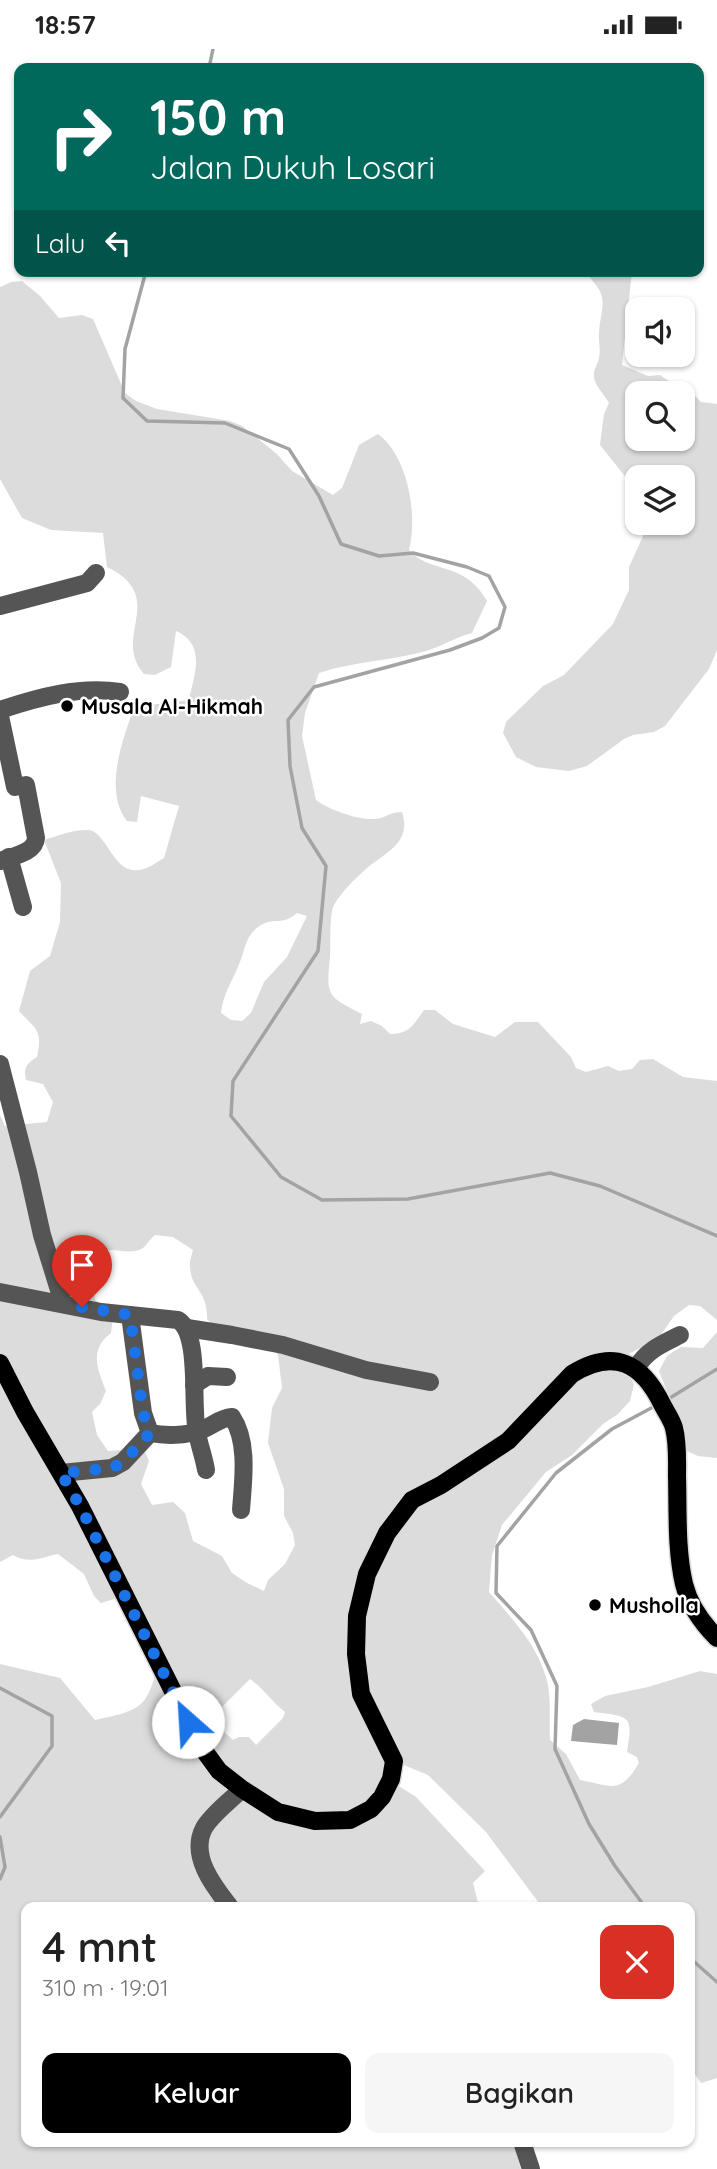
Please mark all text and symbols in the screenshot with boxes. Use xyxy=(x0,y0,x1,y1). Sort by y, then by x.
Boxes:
text: 18:57 xyxy=(35,8,96,41)
text: 150 m xyxy=(150,86,286,147)
icon: right xyxy=(35,91,126,182)
text: Jalan Dukuh Losari xyxy=(150,147,435,187)
icon: left xyxy=(99,224,137,262)
text: Lalu xyxy=(35,227,85,260)
map controls xyxy=(625,297,695,535)
button: sound xyxy=(625,297,695,367)
button: search xyxy=(625,381,695,451)
button: layers xyxy=(625,465,695,535)
place label: Musala Al-Hikmah xyxy=(81,693,263,719)
marker: Musala Al-Hikmah xyxy=(59,698,75,714)
pin xyxy=(52,1235,112,1307)
icon: arrive xyxy=(63,1246,101,1284)
place label: Musholla xyxy=(609,1592,699,1618)
marker: Musholla xyxy=(587,1597,603,1613)
position arrow xyxy=(151,1685,225,1759)
text: 4 mnt xyxy=(42,1920,157,1973)
button: close xyxy=(600,1925,674,1999)
text: 310 m · 19:01 xyxy=(42,1973,168,2002)
button: Keluar xyxy=(42,2053,351,2133)
button: Bagikan xyxy=(365,2053,674,2133)

